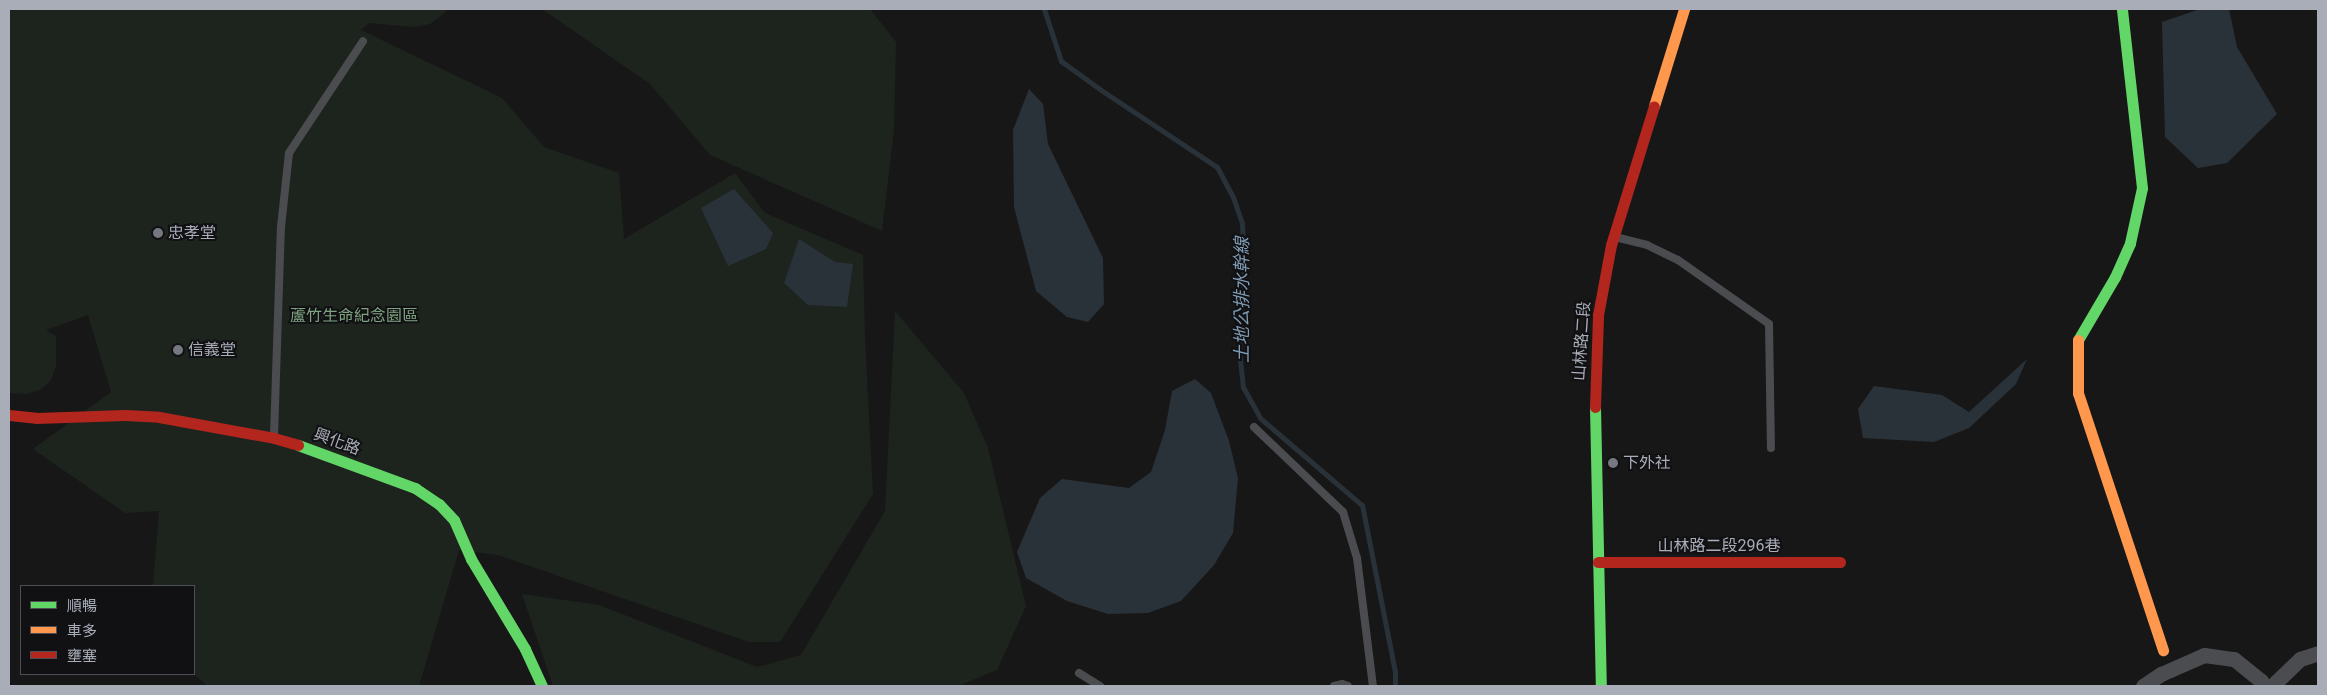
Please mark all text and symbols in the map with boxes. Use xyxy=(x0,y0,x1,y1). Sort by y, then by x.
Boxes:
place label: 忠孝堂 xyxy=(168,223,216,243)
marker: 忠孝堂 xyxy=(152,227,164,239)
water label: 土地公排水幹線 xyxy=(1231,237,1253,363)
street label: 山林路二段 xyxy=(1570,300,1594,382)
park label: 蘆竹生命紀念園區 xyxy=(290,306,418,326)
place label: 信義堂 xyxy=(188,340,236,360)
marker: 信義堂 xyxy=(172,344,184,356)
street label: 興化路 xyxy=(311,425,363,459)
place label: 下外社 xyxy=(1623,453,1671,473)
marker: 下外社 xyxy=(1607,457,1619,469)
street label: 山林路二段296巷 xyxy=(1658,536,1780,556)
legend xyxy=(20,585,195,675)
text: 順暢 xyxy=(67,597,97,615)
text: 車多 xyxy=(67,622,97,640)
text: 壅塞 xyxy=(67,647,97,665)

